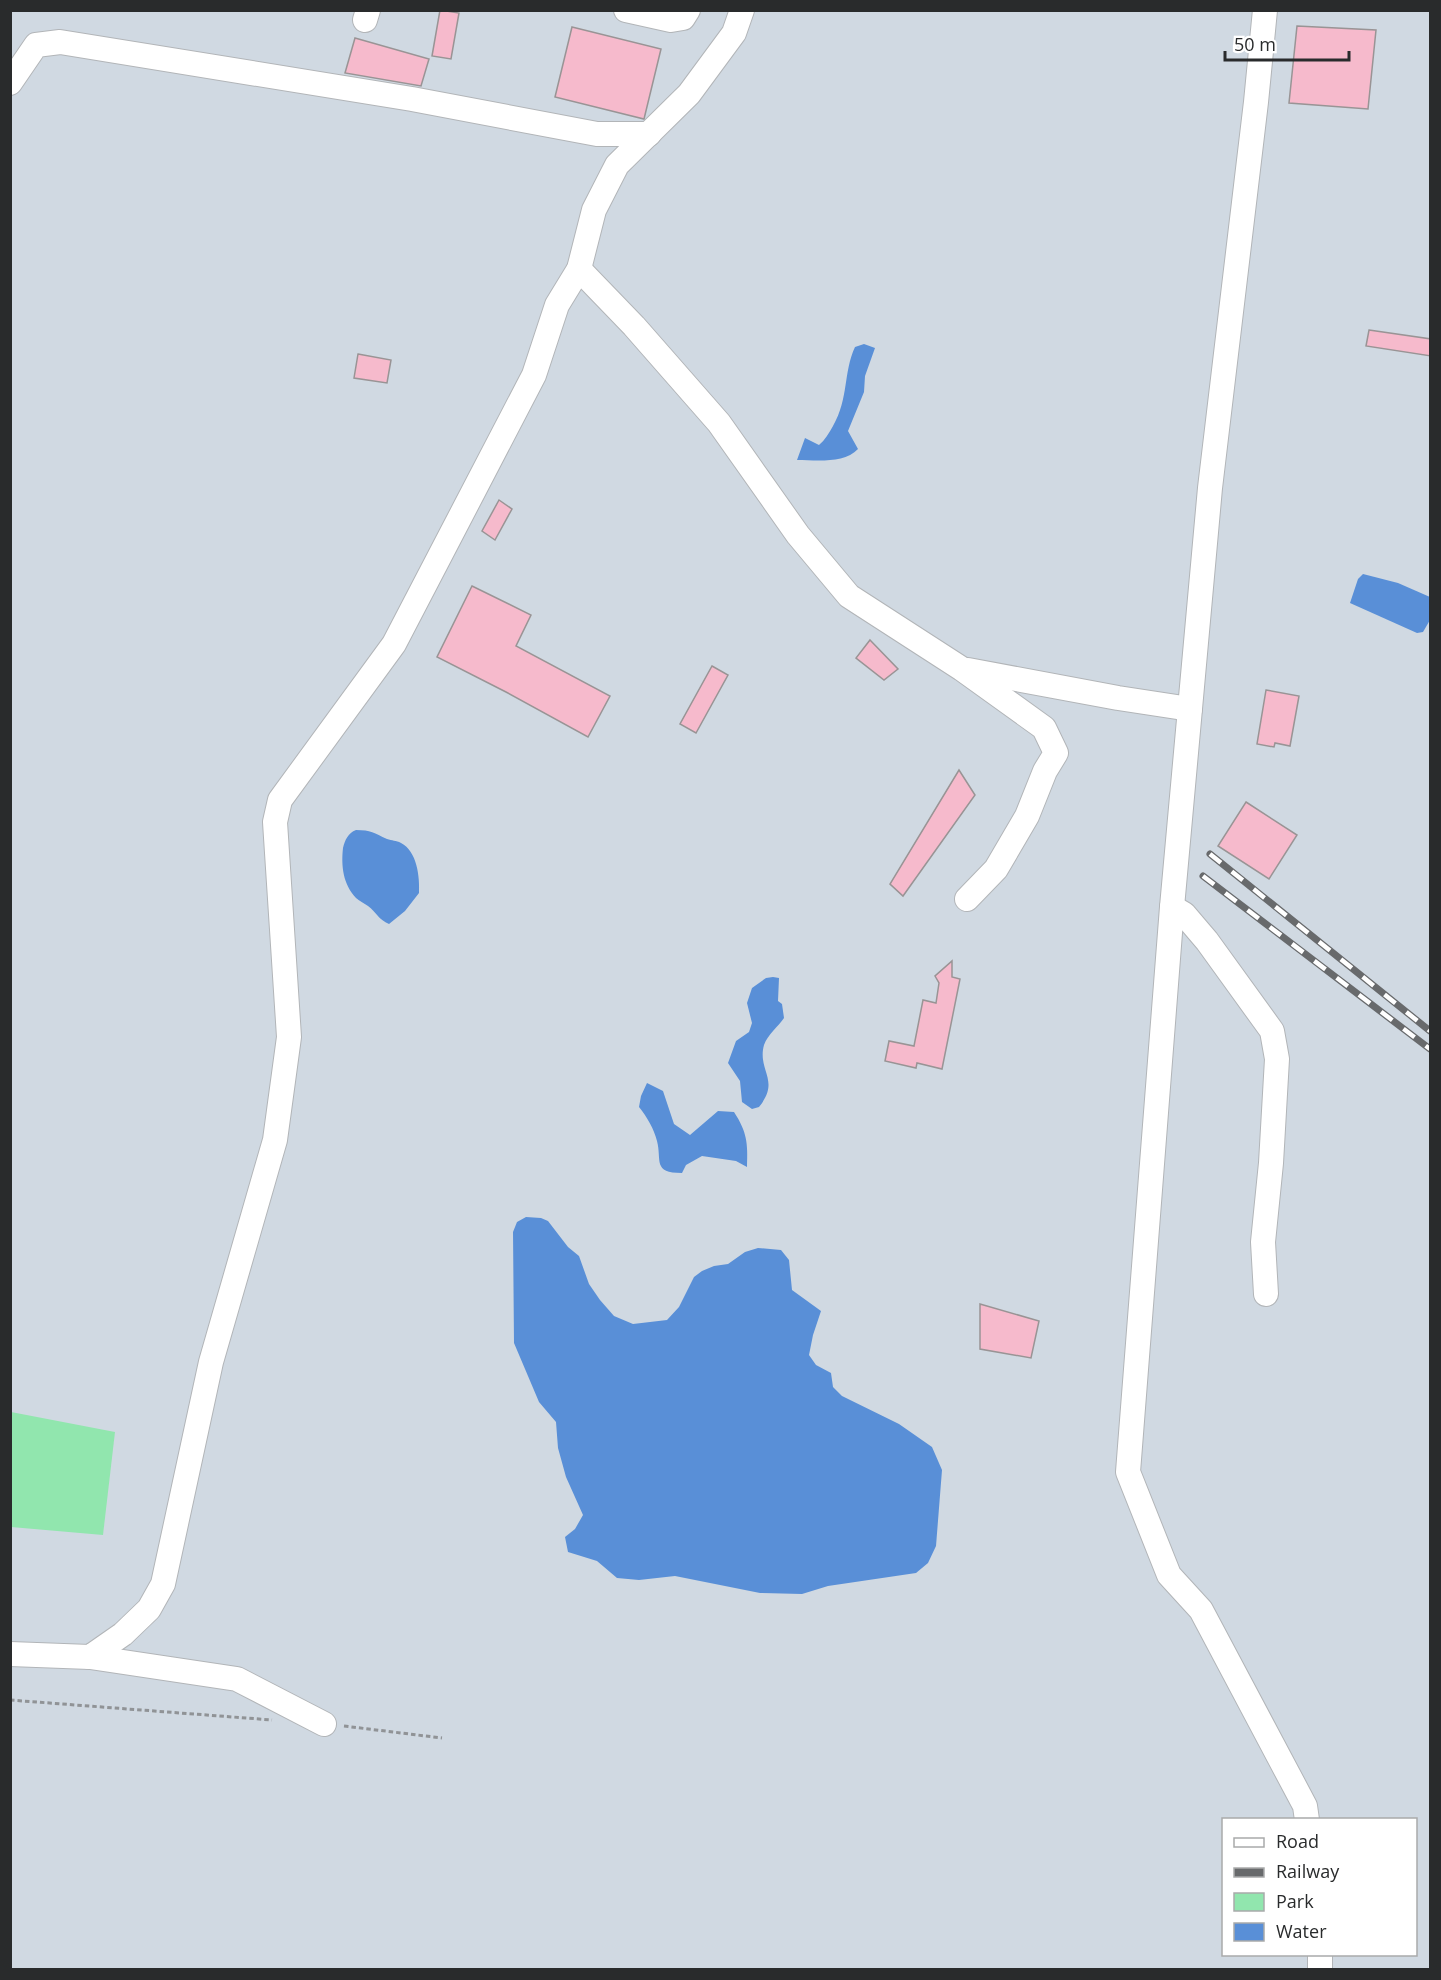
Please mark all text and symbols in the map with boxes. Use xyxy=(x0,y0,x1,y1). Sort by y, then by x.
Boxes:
scale bar xyxy=(1225,24,1350,62)
text: 50 m xyxy=(1234,32,1276,56)
legend xyxy=(1222,1818,1417,1956)
text: Road xyxy=(1276,1829,1319,1853)
text: Railway xyxy=(1276,1859,1340,1883)
text: Park xyxy=(1276,1889,1314,1913)
text: Water xyxy=(1276,1919,1327,1943)

